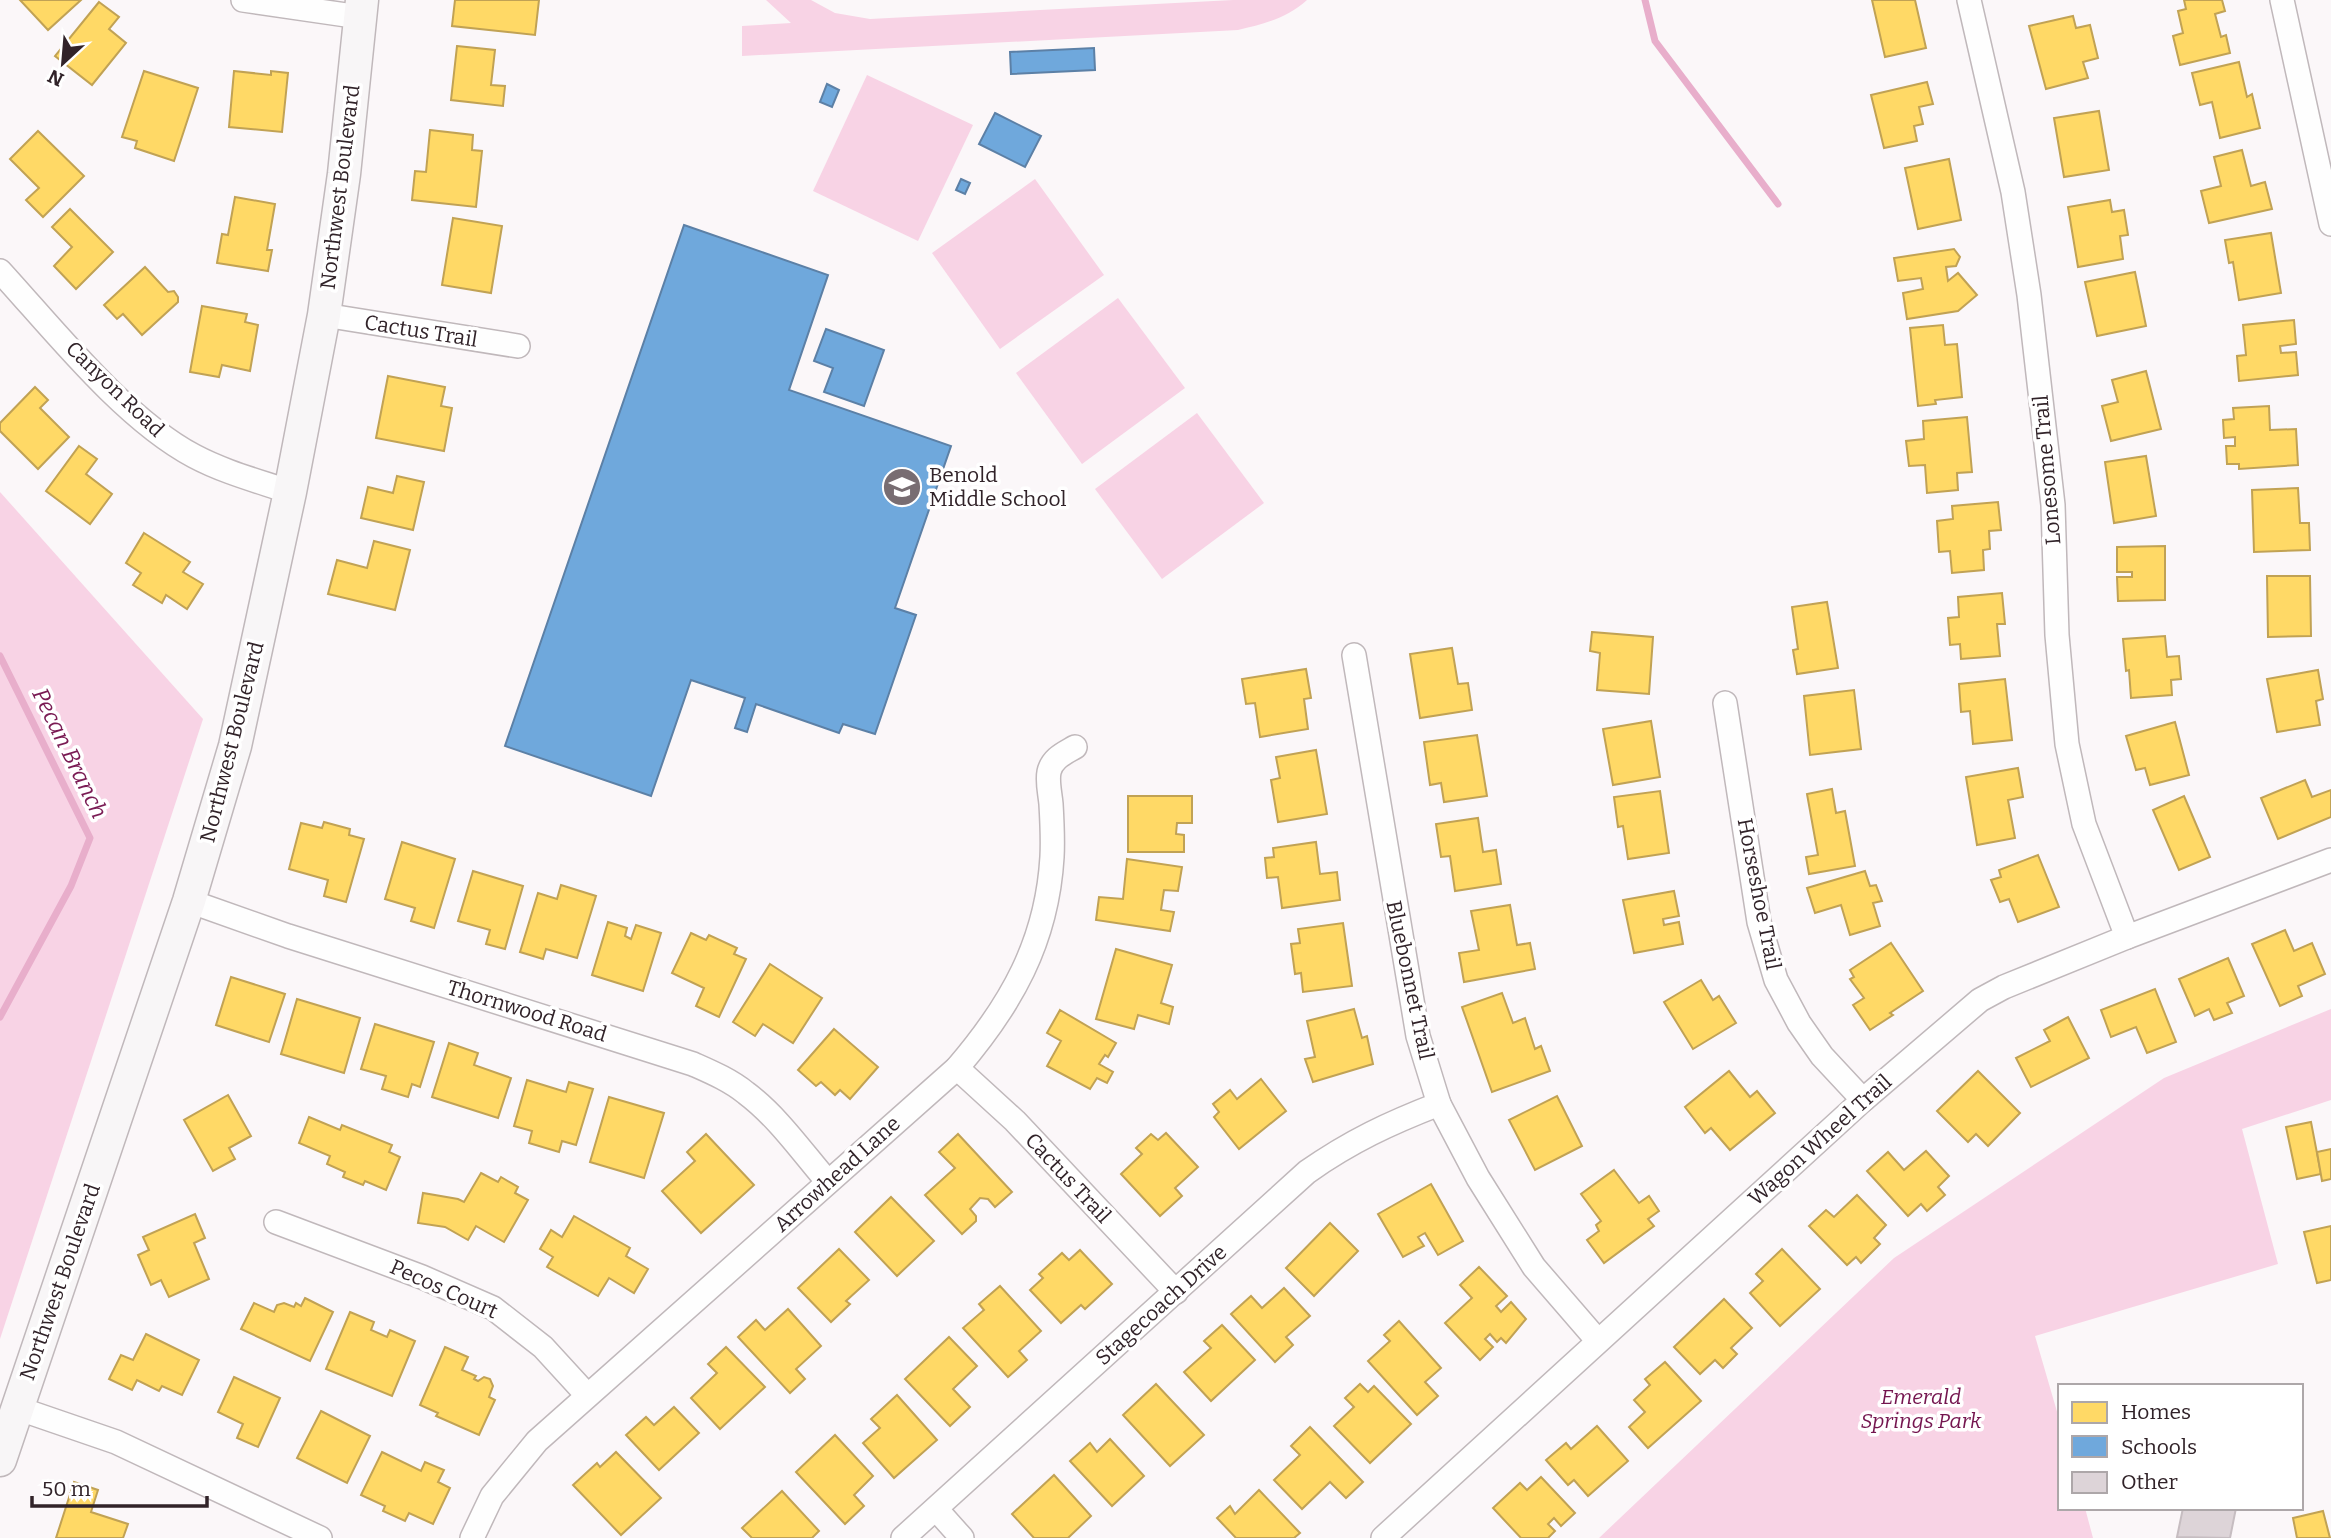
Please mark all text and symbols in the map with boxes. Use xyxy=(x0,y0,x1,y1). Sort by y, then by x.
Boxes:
north arrow xyxy=(28,28,98,98)
text: N xyxy=(44,64,67,91)
street label: Northwest Boulevard xyxy=(315,83,365,291)
street label: Cactus Trail xyxy=(363,309,479,353)
street label: Canyon Road xyxy=(60,336,170,442)
street label: Lonesome Trail xyxy=(2028,394,2066,546)
place label: Benold Middle School xyxy=(929,462,1067,512)
school or university icon: Benold Middle School xyxy=(881,466,923,508)
street label: Northwest Boulevard xyxy=(194,639,270,845)
water label: Pecan Branch xyxy=(26,683,114,823)
street label: Horseshoe Trail xyxy=(1732,816,1786,972)
street label: Bluebonnet Trail xyxy=(1380,898,1440,1062)
street label: Thornwood Road xyxy=(444,974,610,1048)
street label: Wagon Wheel Trail xyxy=(1743,1069,1897,1211)
street label: Arrowhead Lane xyxy=(769,1111,905,1237)
street label: Cactus Trail xyxy=(1020,1127,1116,1229)
street label: Northwest Boulevard xyxy=(14,1180,106,1384)
street label: Stagecoach Drive xyxy=(1090,1239,1232,1371)
street label: Pecos Court xyxy=(386,1254,502,1324)
park label: Emerald Springs Park xyxy=(1860,1384,1982,1434)
legend xyxy=(2058,1384,2303,1510)
text: Homes xyxy=(2121,1399,2191,1425)
text: Schools xyxy=(2121,1434,2197,1460)
scale bar xyxy=(32,1464,206,1508)
text: Other xyxy=(2121,1469,2178,1495)
text: 50 m xyxy=(42,1476,91,1502)

